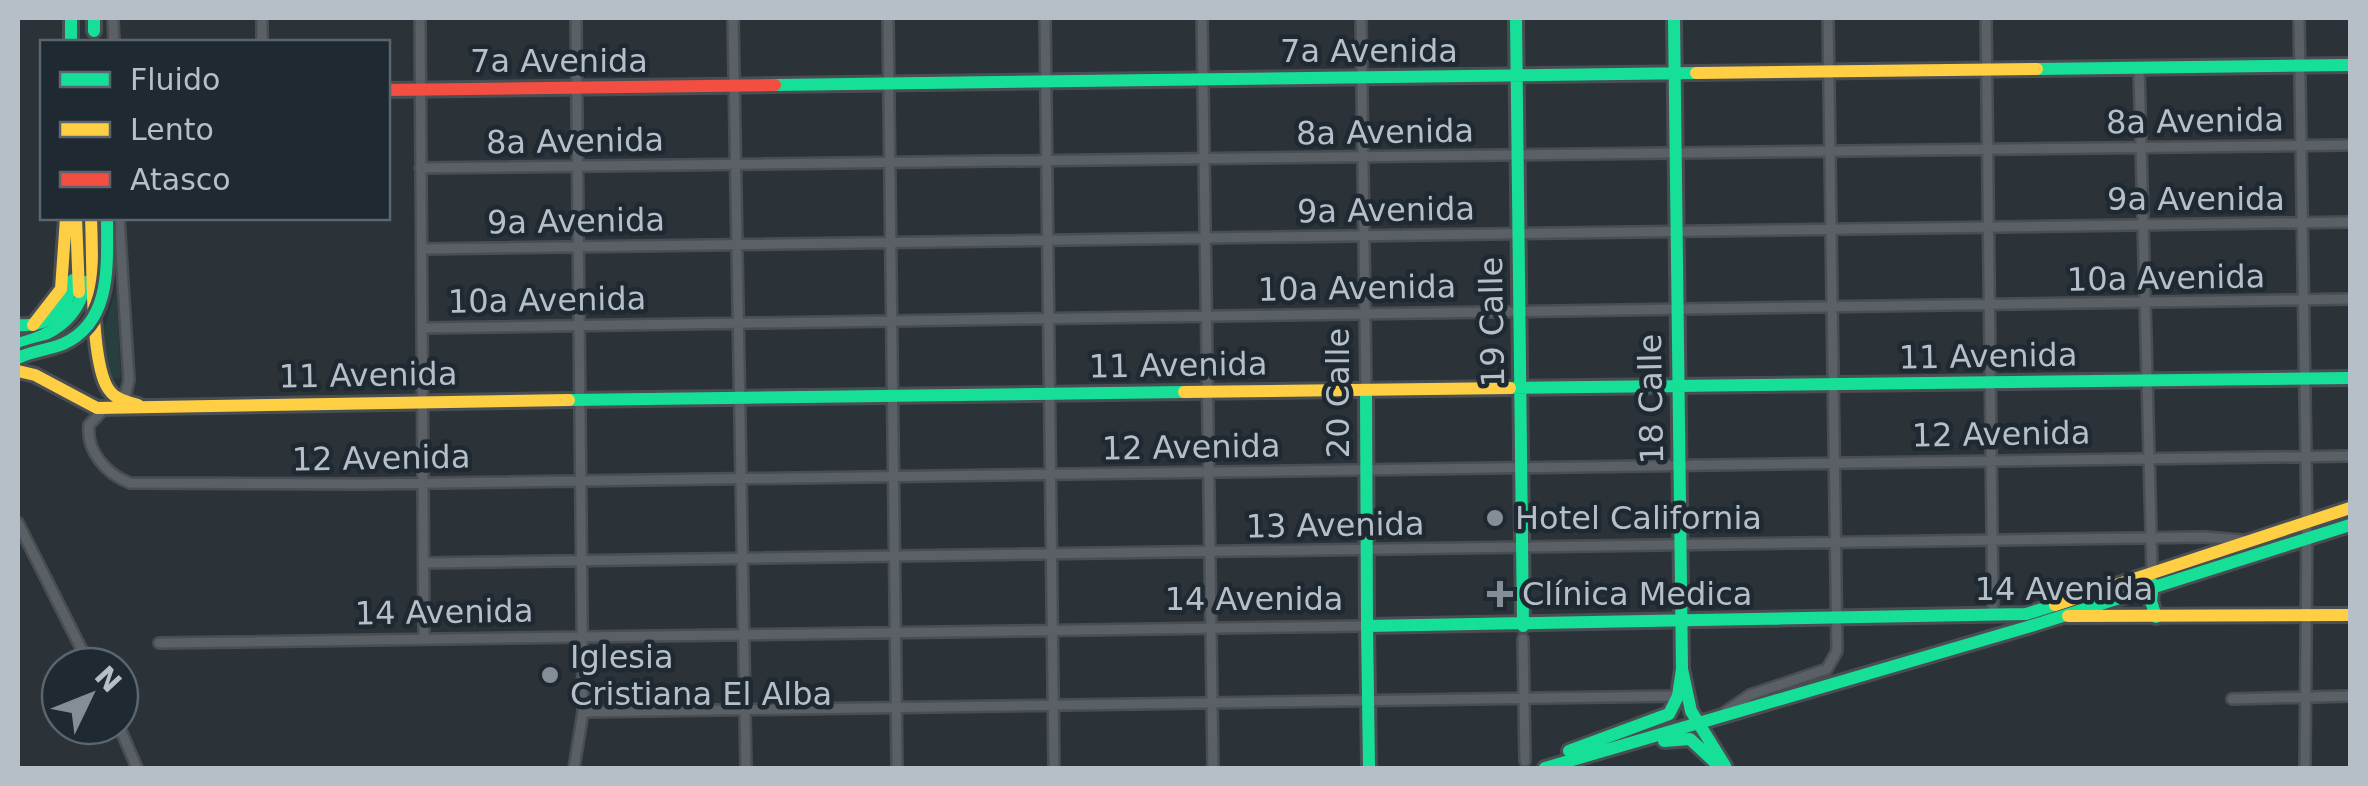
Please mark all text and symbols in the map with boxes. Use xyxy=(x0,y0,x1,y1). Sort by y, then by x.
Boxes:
street label: 7a Avenida xyxy=(1280,32,1458,70)
legend xyxy=(40,40,390,220)
street label: 7a Avenida xyxy=(470,42,648,80)
text: Fluido xyxy=(130,62,220,97)
street label: 8a Avenida xyxy=(2106,100,2284,142)
street label: 8a Avenida xyxy=(1296,111,1474,153)
text: Lento xyxy=(130,112,214,147)
street label: 8a Avenida xyxy=(486,120,664,162)
text: Atasco xyxy=(130,162,231,197)
street label: 9a Avenida xyxy=(2107,180,2285,218)
street label: 9a Avenida xyxy=(1297,189,1475,231)
street label: 9a Avenida xyxy=(487,200,665,242)
street label: 19 Calle xyxy=(1472,257,1512,387)
street label: 10a Avenida xyxy=(2067,257,2265,299)
street label: 10a Avenida xyxy=(1258,267,1456,309)
street label: 10a Avenida xyxy=(448,279,646,321)
street label: 20 Calle xyxy=(1319,328,1357,458)
street label: 18 Calle xyxy=(1631,334,1671,464)
street label: 11 Avenida xyxy=(1898,335,2078,377)
street label: 11 Avenida xyxy=(1088,344,1268,386)
street label: 11 Avenida xyxy=(278,354,458,396)
street label: 12 Avenida xyxy=(1911,413,2091,455)
street label: 12 Avenida xyxy=(1101,426,1281,468)
street label: 12 Avenida xyxy=(291,437,471,479)
place label: Hotel California xyxy=(1515,499,1762,537)
street label: 13 Avenida xyxy=(1245,504,1425,546)
marker: Hotel California xyxy=(1484,507,1506,529)
street label: 14 Avenida xyxy=(1975,570,2153,608)
place label: Clínica Medica xyxy=(1522,575,1752,613)
street label: 14 Avenida xyxy=(1165,580,1343,618)
marker: Clínica Medica xyxy=(1487,581,1513,607)
street label: 14 Avenida xyxy=(354,591,534,633)
place label: Iglesia Cristiana El Alba xyxy=(570,638,832,713)
north arrow xyxy=(40,646,140,746)
text: N xyxy=(88,659,128,699)
marker: Iglesia Cristiana El Alba xyxy=(539,664,561,686)

